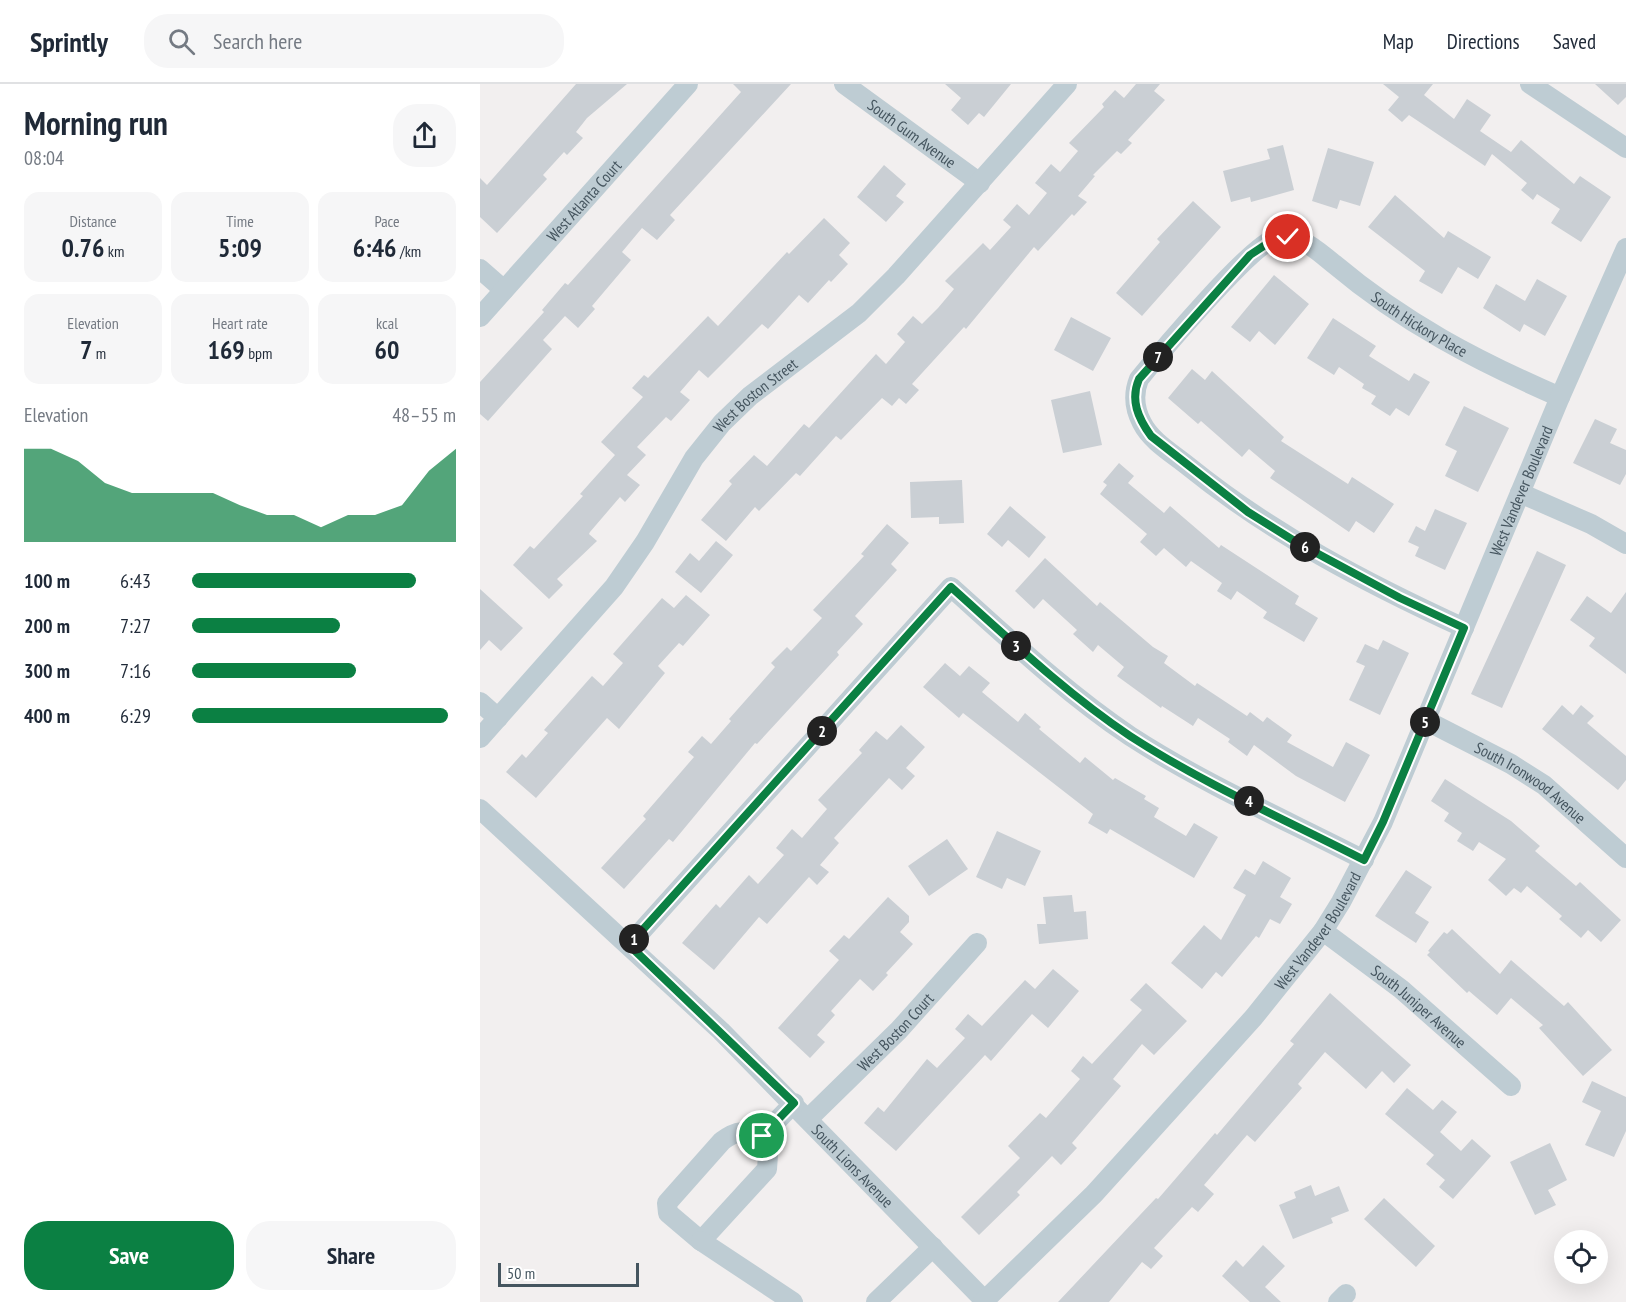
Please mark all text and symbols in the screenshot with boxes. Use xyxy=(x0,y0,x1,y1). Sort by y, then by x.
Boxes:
search box xyxy=(144,14,564,68)
text: Sprintly xyxy=(30,23,108,60)
icon: search xyxy=(165,25,198,58)
text: Search here xyxy=(213,27,302,55)
text: Map xyxy=(1383,28,1414,55)
text: Directions xyxy=(1447,28,1520,55)
text: Saved xyxy=(1553,28,1596,55)
street label: South Gum Avenue xyxy=(864,95,960,172)
text: Morning run xyxy=(24,101,168,144)
button: share xyxy=(393,104,456,167)
text: 08:04 xyxy=(24,145,64,171)
street label: West Atlanta Court xyxy=(542,155,626,246)
text: Distance xyxy=(69,211,117,231)
text: Time xyxy=(226,211,254,231)
text: Pace xyxy=(374,211,400,231)
pin xyxy=(1262,211,1313,262)
icon: check xyxy=(1271,220,1304,253)
text: 0.76 xyxy=(62,231,104,264)
text: 5:09 xyxy=(218,231,262,264)
text: 6:46 xyxy=(353,231,397,264)
text: km xyxy=(104,241,124,261)
text: /km xyxy=(397,241,421,261)
street label: South Hickory Place xyxy=(1368,287,1471,361)
text: Elevation xyxy=(67,313,119,333)
text: Heart rate xyxy=(212,313,268,333)
text: kcal xyxy=(376,313,398,333)
text: 7 xyxy=(80,333,92,366)
text: 169 xyxy=(207,333,245,366)
text: 60 xyxy=(375,333,399,366)
pin: 7 xyxy=(1143,342,1173,372)
text: m xyxy=(92,343,106,363)
text: bpm xyxy=(245,343,273,363)
text: 7 xyxy=(1154,347,1162,367)
street label: West Boston Street xyxy=(709,353,802,436)
text: Elevation xyxy=(24,402,88,428)
text: 48–55 m xyxy=(392,402,456,428)
street label: West Vandever Boulevard xyxy=(1485,423,1557,559)
pin: 6 xyxy=(1290,532,1320,562)
text: 6 xyxy=(1301,537,1309,557)
text: 100 m xyxy=(24,568,70,594)
text: 6:43 xyxy=(120,568,151,594)
text: 200 m xyxy=(24,613,70,639)
text: 7:27 xyxy=(120,613,151,639)
pin: 3 xyxy=(1001,631,1031,661)
text: 3 xyxy=(1012,636,1020,656)
text: 300 m xyxy=(24,658,70,684)
text: 7:16 xyxy=(120,658,151,684)
text: 400 m xyxy=(24,703,70,729)
text: 6:29 xyxy=(120,703,151,729)
pin: 5 xyxy=(1410,707,1440,737)
text: 5 xyxy=(1421,712,1429,732)
pin: 2 xyxy=(807,716,837,746)
text: 2 xyxy=(818,721,826,741)
street label: South Ironwood Avenue xyxy=(1472,737,1590,828)
pin: 4 xyxy=(1234,786,1264,816)
text: 4 xyxy=(1245,791,1253,811)
street label: West Vandever Boulevard xyxy=(1270,868,1365,994)
pin: 1 xyxy=(619,924,649,954)
text: 1 xyxy=(630,929,638,949)
street label: South Juniper Avenue xyxy=(1367,960,1471,1052)
street label: West Boston Court xyxy=(853,988,938,1075)
pin xyxy=(736,1110,787,1161)
icon: arrive xyxy=(745,1119,778,1152)
street label: South Lions Avenue xyxy=(808,1120,898,1211)
button: Save xyxy=(24,1221,234,1290)
button: Share xyxy=(246,1221,456,1290)
map controls xyxy=(1554,1230,1608,1284)
button: locate xyxy=(1554,1230,1608,1284)
scale bar xyxy=(498,1260,639,1288)
text: 50 m xyxy=(507,1263,535,1283)

